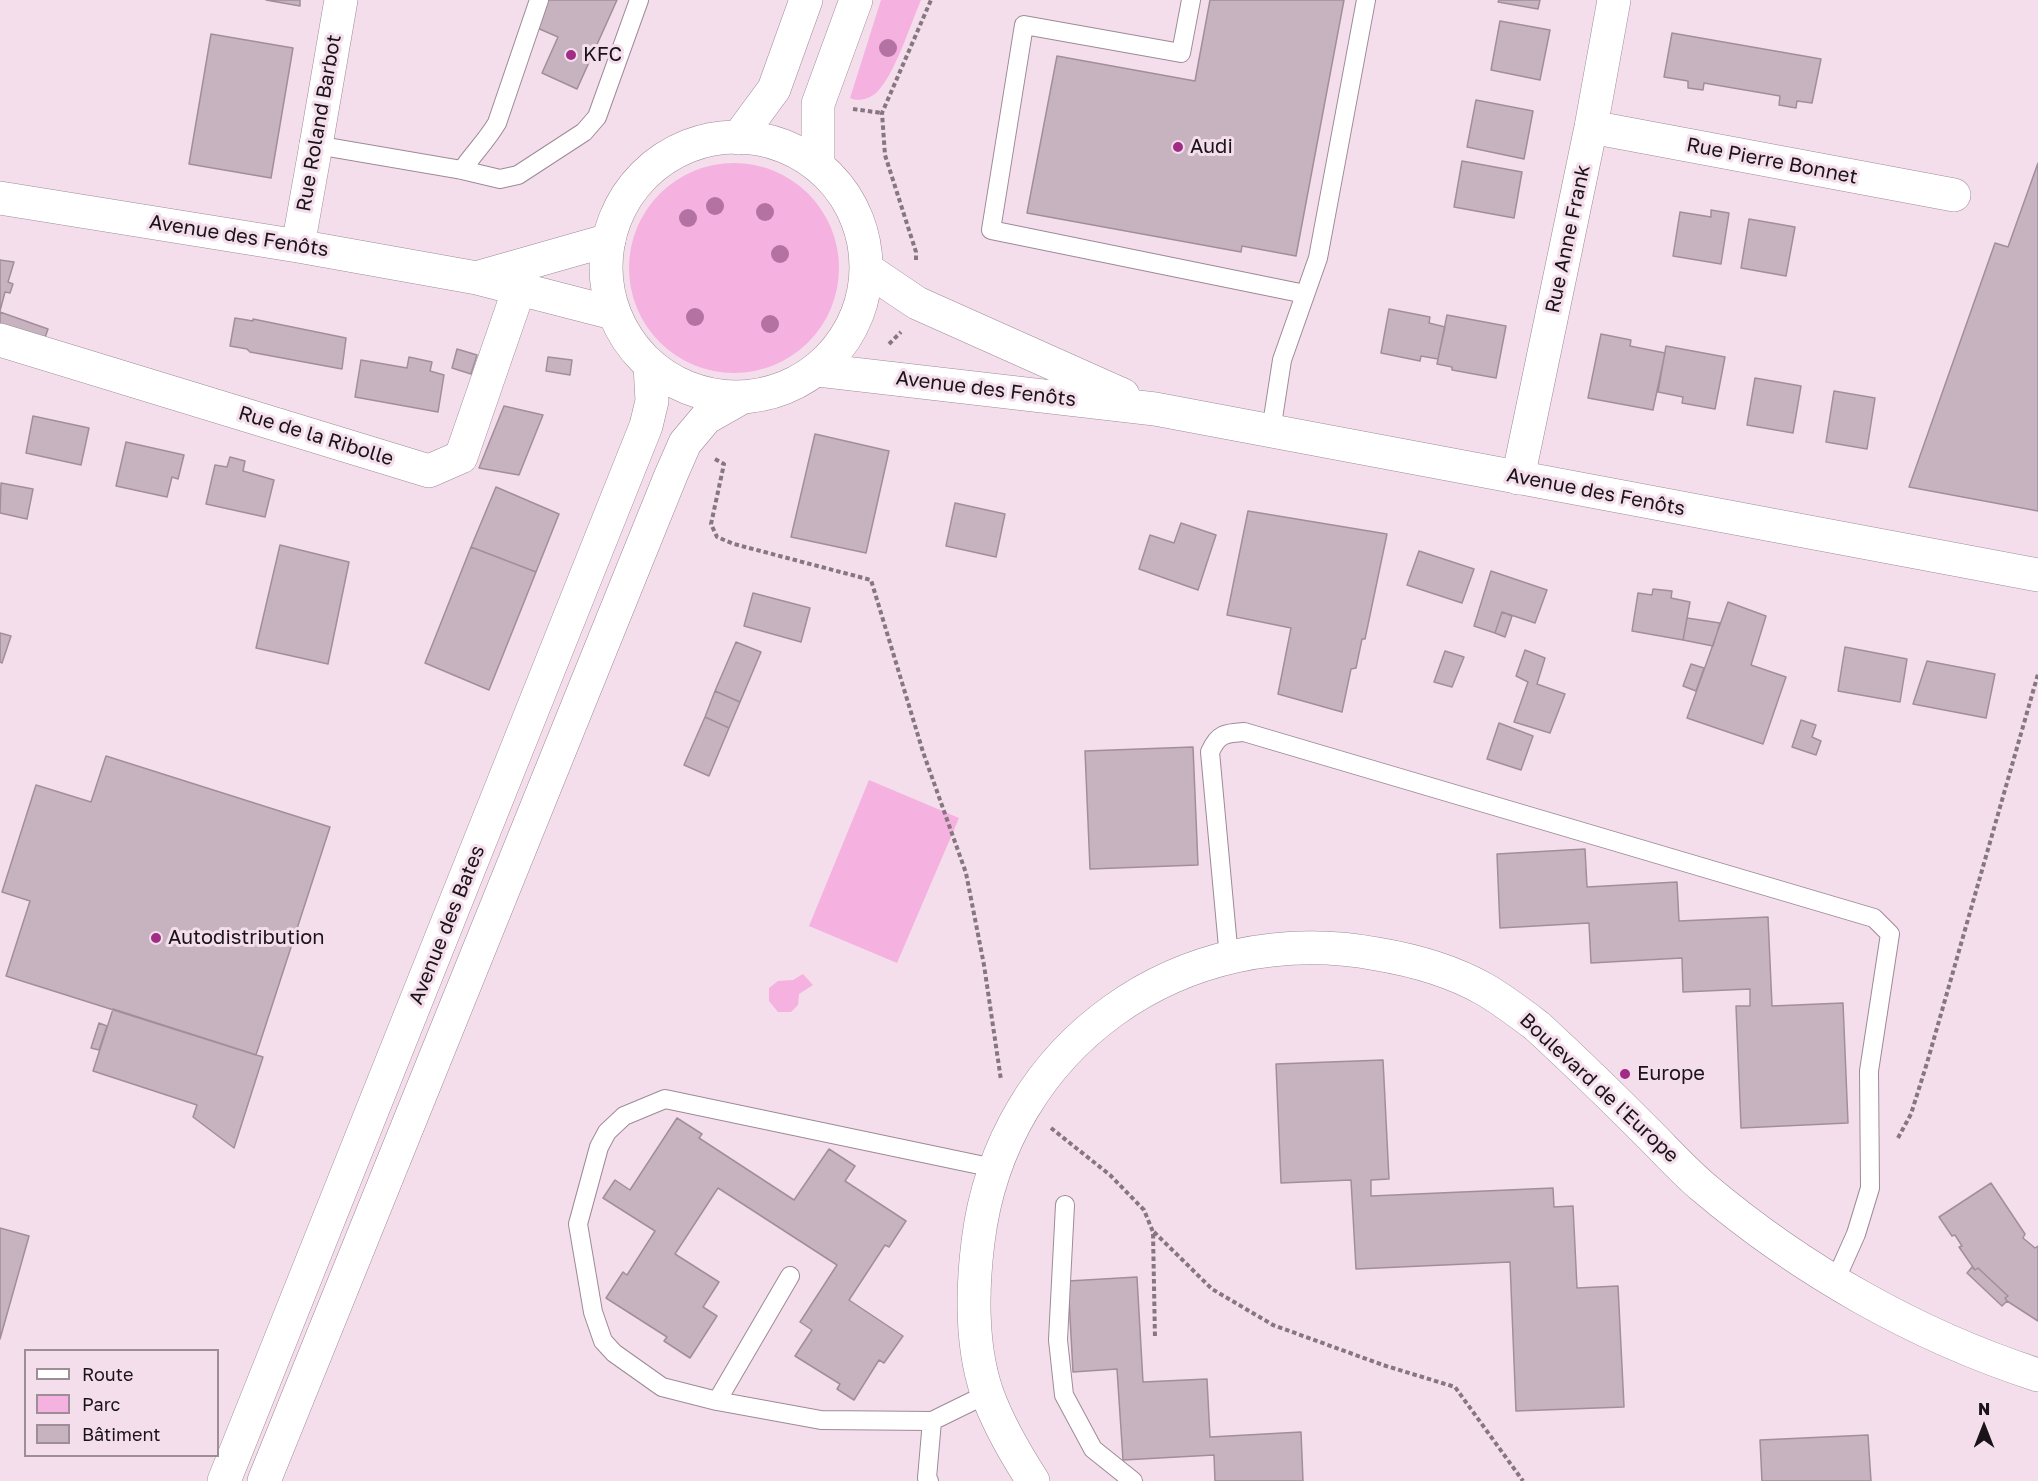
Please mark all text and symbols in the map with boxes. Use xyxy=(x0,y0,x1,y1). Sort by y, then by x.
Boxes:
street label: Rue Roland Barbot xyxy=(292,33,346,213)
place label: KFC xyxy=(583,43,622,67)
marker: KFC xyxy=(564,48,578,62)
street label: Rue Pierre Bonnet xyxy=(1685,133,1859,189)
place label: Audi xyxy=(1190,135,1233,159)
marker: Audi xyxy=(1171,140,1185,154)
street label: Rue Anne Frank xyxy=(1541,163,1595,315)
street label: Avenue des Fenôts xyxy=(148,210,330,262)
street label: Avenue des Fenôts xyxy=(895,366,1077,412)
street label: Rue de la Ribolle xyxy=(236,401,396,471)
street label: Avenue des Fenôts xyxy=(1505,463,1687,521)
street label: Avenue des Bates xyxy=(404,842,490,1008)
place label: Autodistribution xyxy=(168,926,325,950)
marker: Autodistribution xyxy=(149,931,163,945)
street label: Boulevard de l'Europe xyxy=(1515,1008,1683,1168)
place label: Europe xyxy=(1637,1062,1705,1086)
marker: Europe xyxy=(1618,1067,1632,1081)
legend xyxy=(24,1349,219,1457)
text: Route xyxy=(82,1363,133,1385)
text: Parc xyxy=(82,1393,120,1415)
north arrow xyxy=(1954,1397,2014,1457)
text: N xyxy=(1978,1399,1990,1419)
text: Bâtiment xyxy=(82,1423,161,1445)

